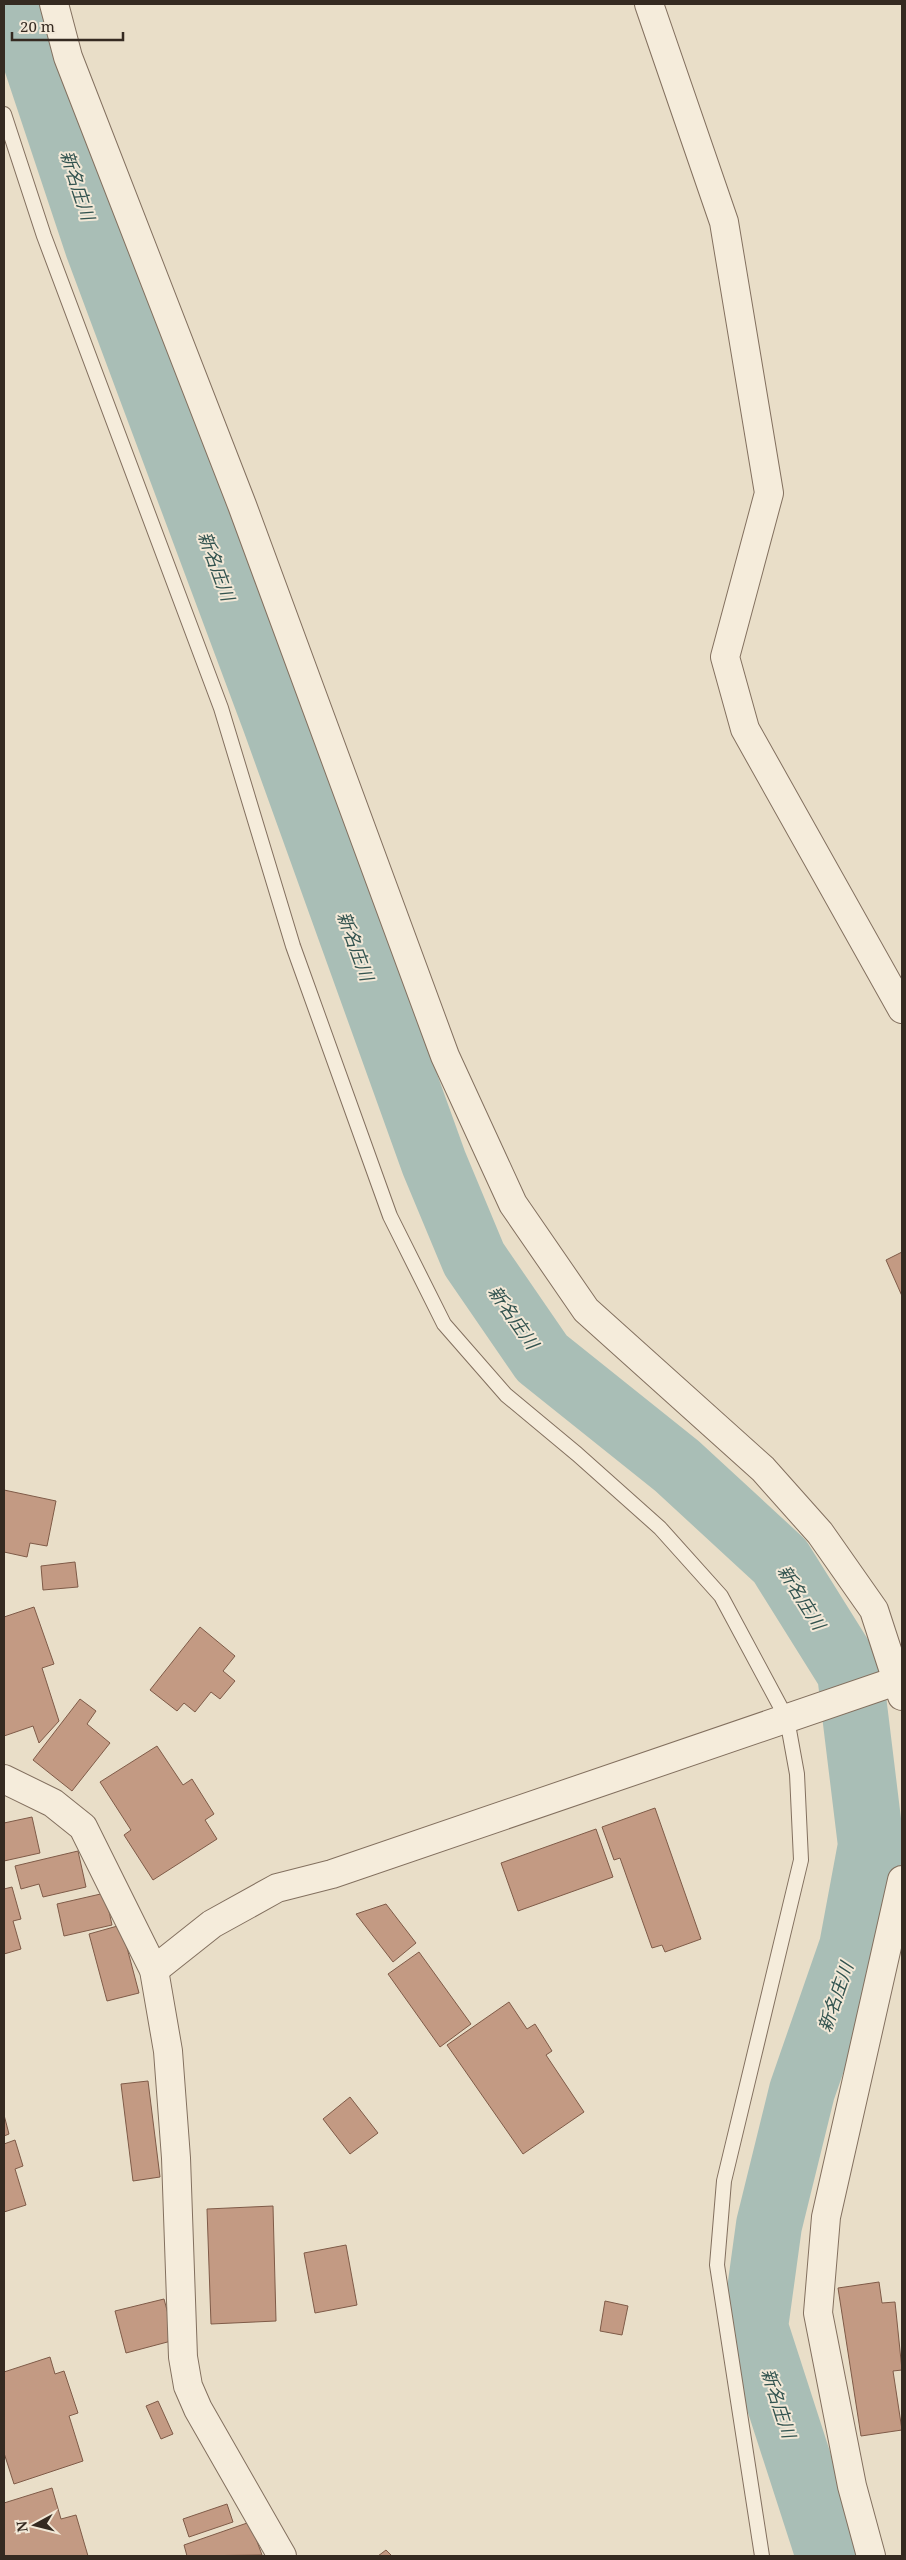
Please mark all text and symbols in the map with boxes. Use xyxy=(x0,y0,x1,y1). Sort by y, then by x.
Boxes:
scale bar xyxy=(12,10,124,42)
text: 20 m xyxy=(20,16,55,36)
water label: 新名庄川 xyxy=(55,147,101,225)
water label: 新名庄川 xyxy=(193,528,241,606)
water label: 新名庄川 xyxy=(332,908,380,986)
water label: 新名庄川 xyxy=(484,1281,546,1355)
water label: 新名庄川 xyxy=(773,1560,832,1636)
water label: 新名庄川 xyxy=(812,1957,859,2035)
water label: 新名庄川 xyxy=(756,2365,802,2443)
north arrow xyxy=(10,2500,60,2550)
text: N xyxy=(11,2520,32,2533)

